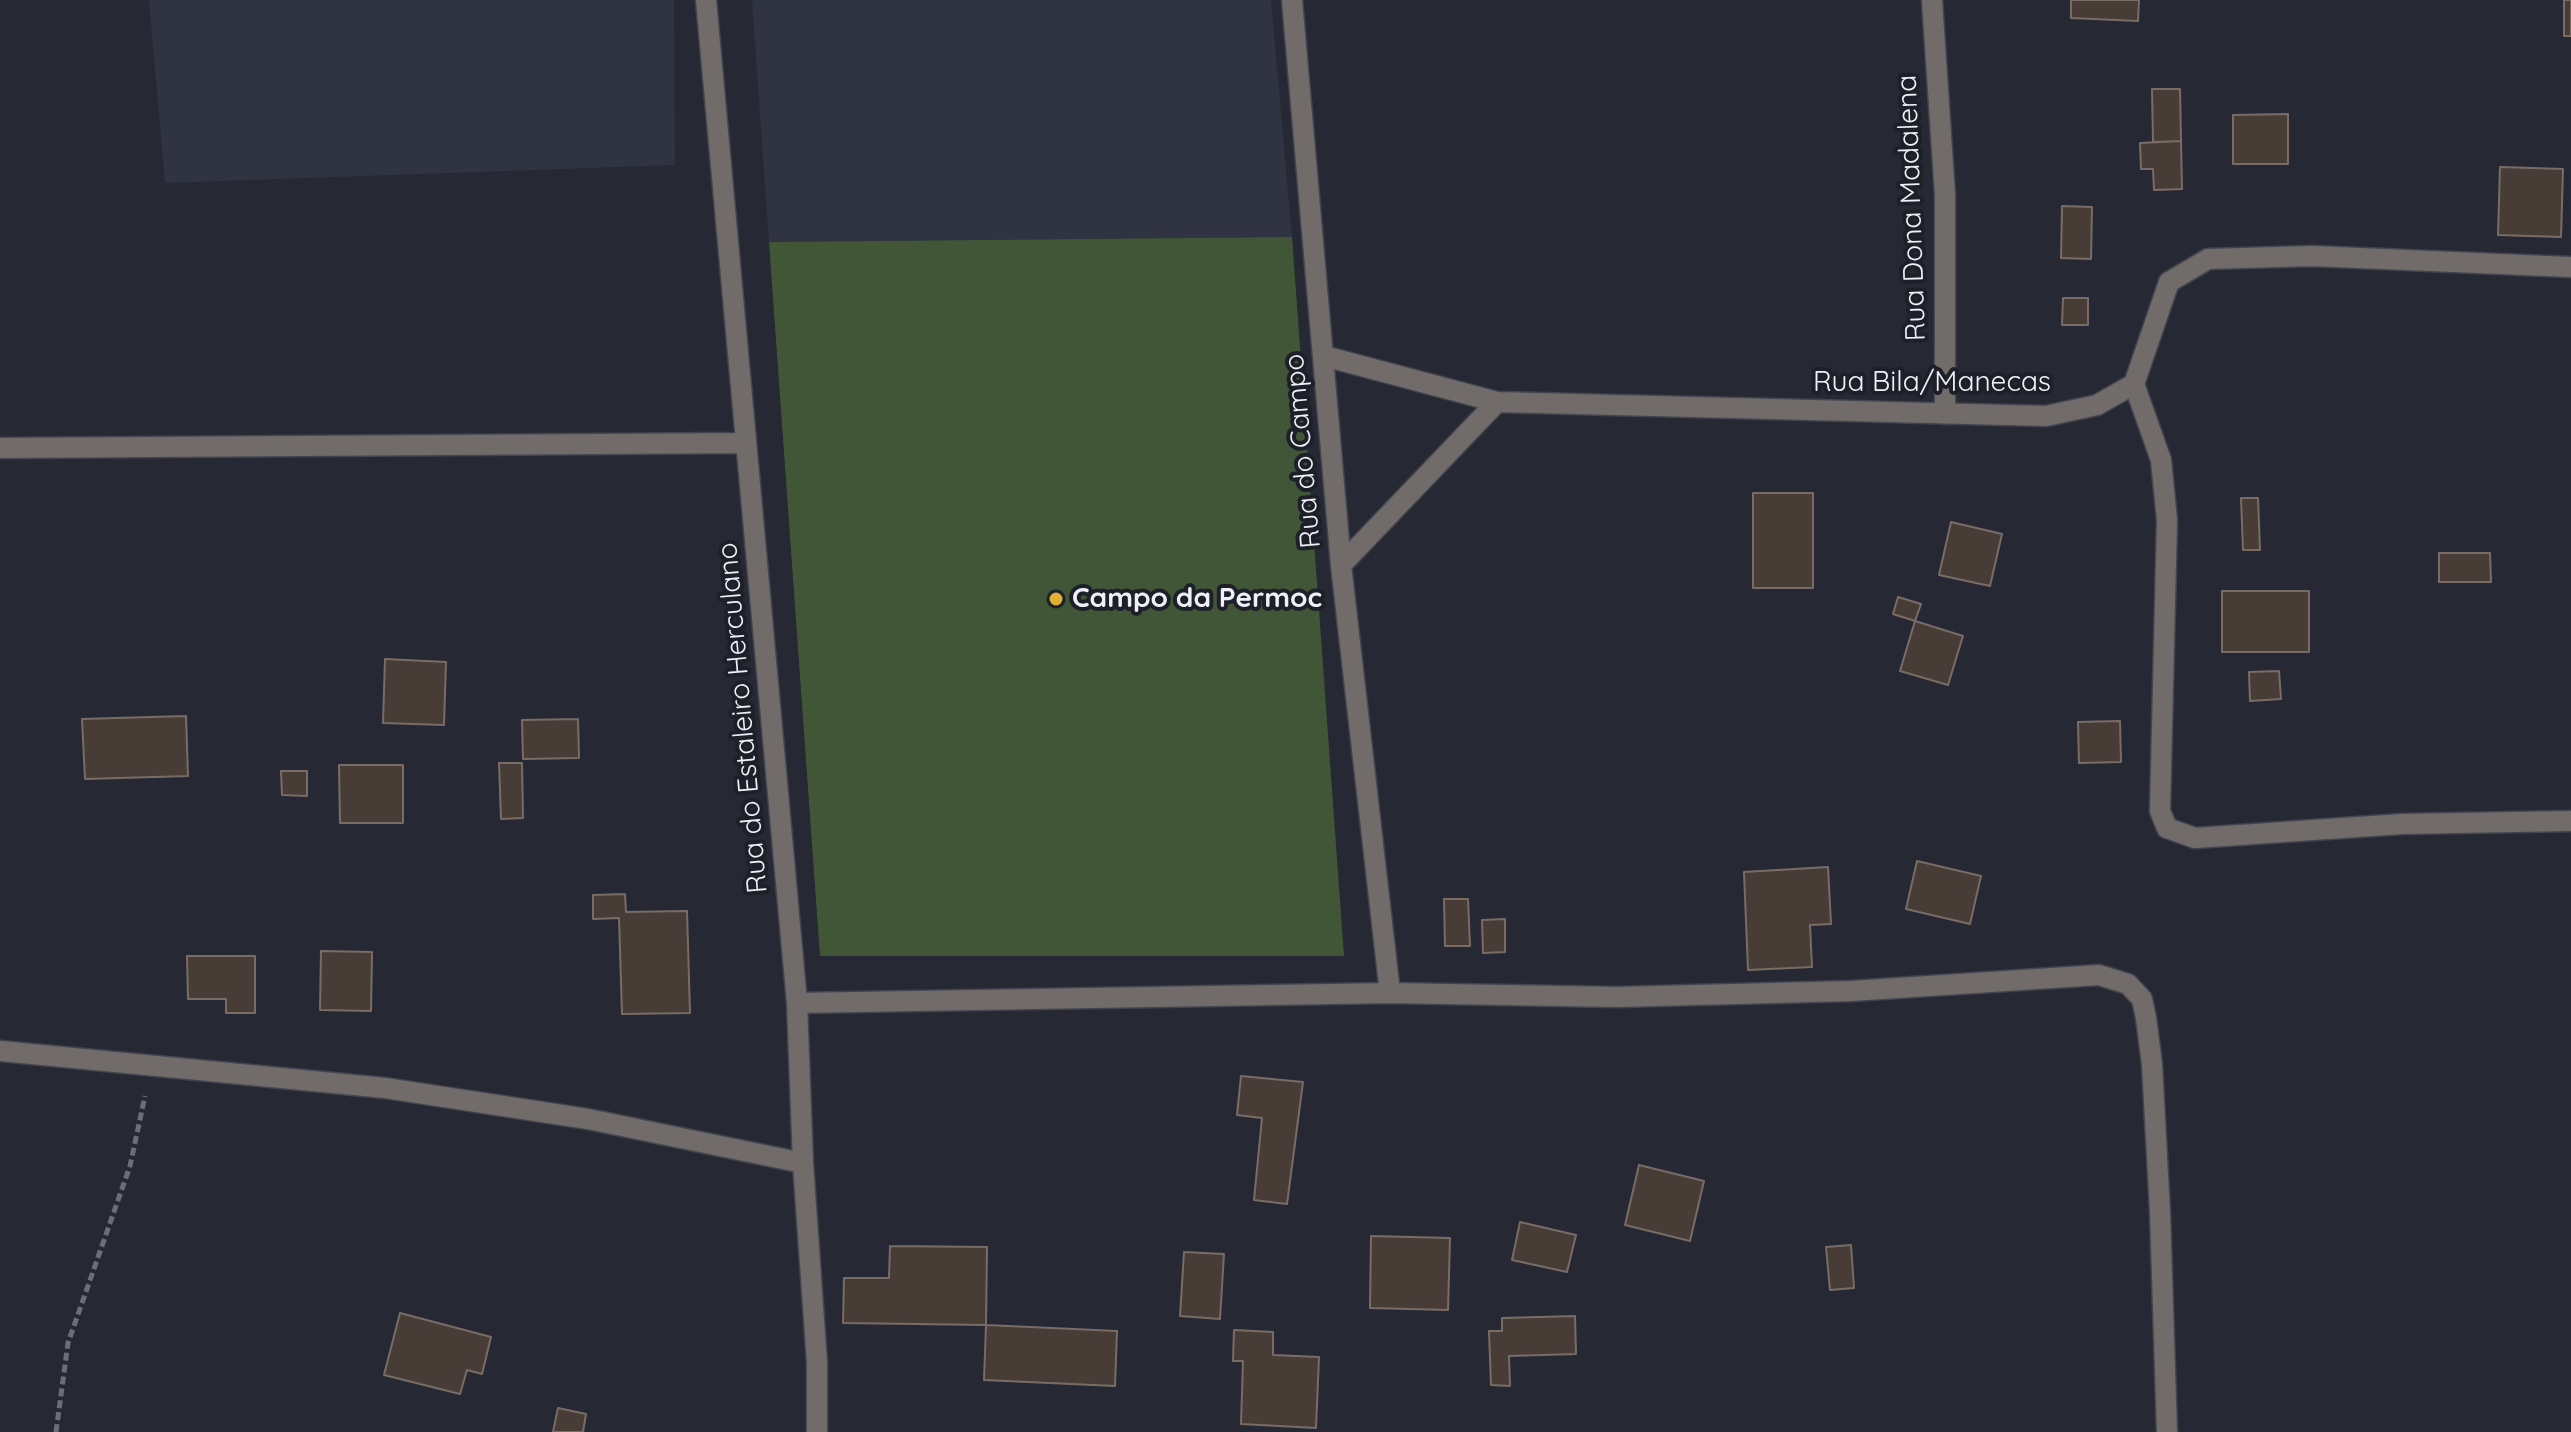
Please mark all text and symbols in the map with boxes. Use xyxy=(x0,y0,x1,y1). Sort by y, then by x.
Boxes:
street label: Rua Dona Madalena xyxy=(1891,74,1933,342)
street label: Rua do Campo xyxy=(1278,352,1328,550)
street label: Rua Bila/Manecas xyxy=(1813,366,2051,400)
street label: Rua do Estaleiro Herculano xyxy=(711,541,775,895)
place label: Campo da Permoc xyxy=(1072,582,1322,616)
marker: Campo da Permoc xyxy=(1047,590,1065,608)

